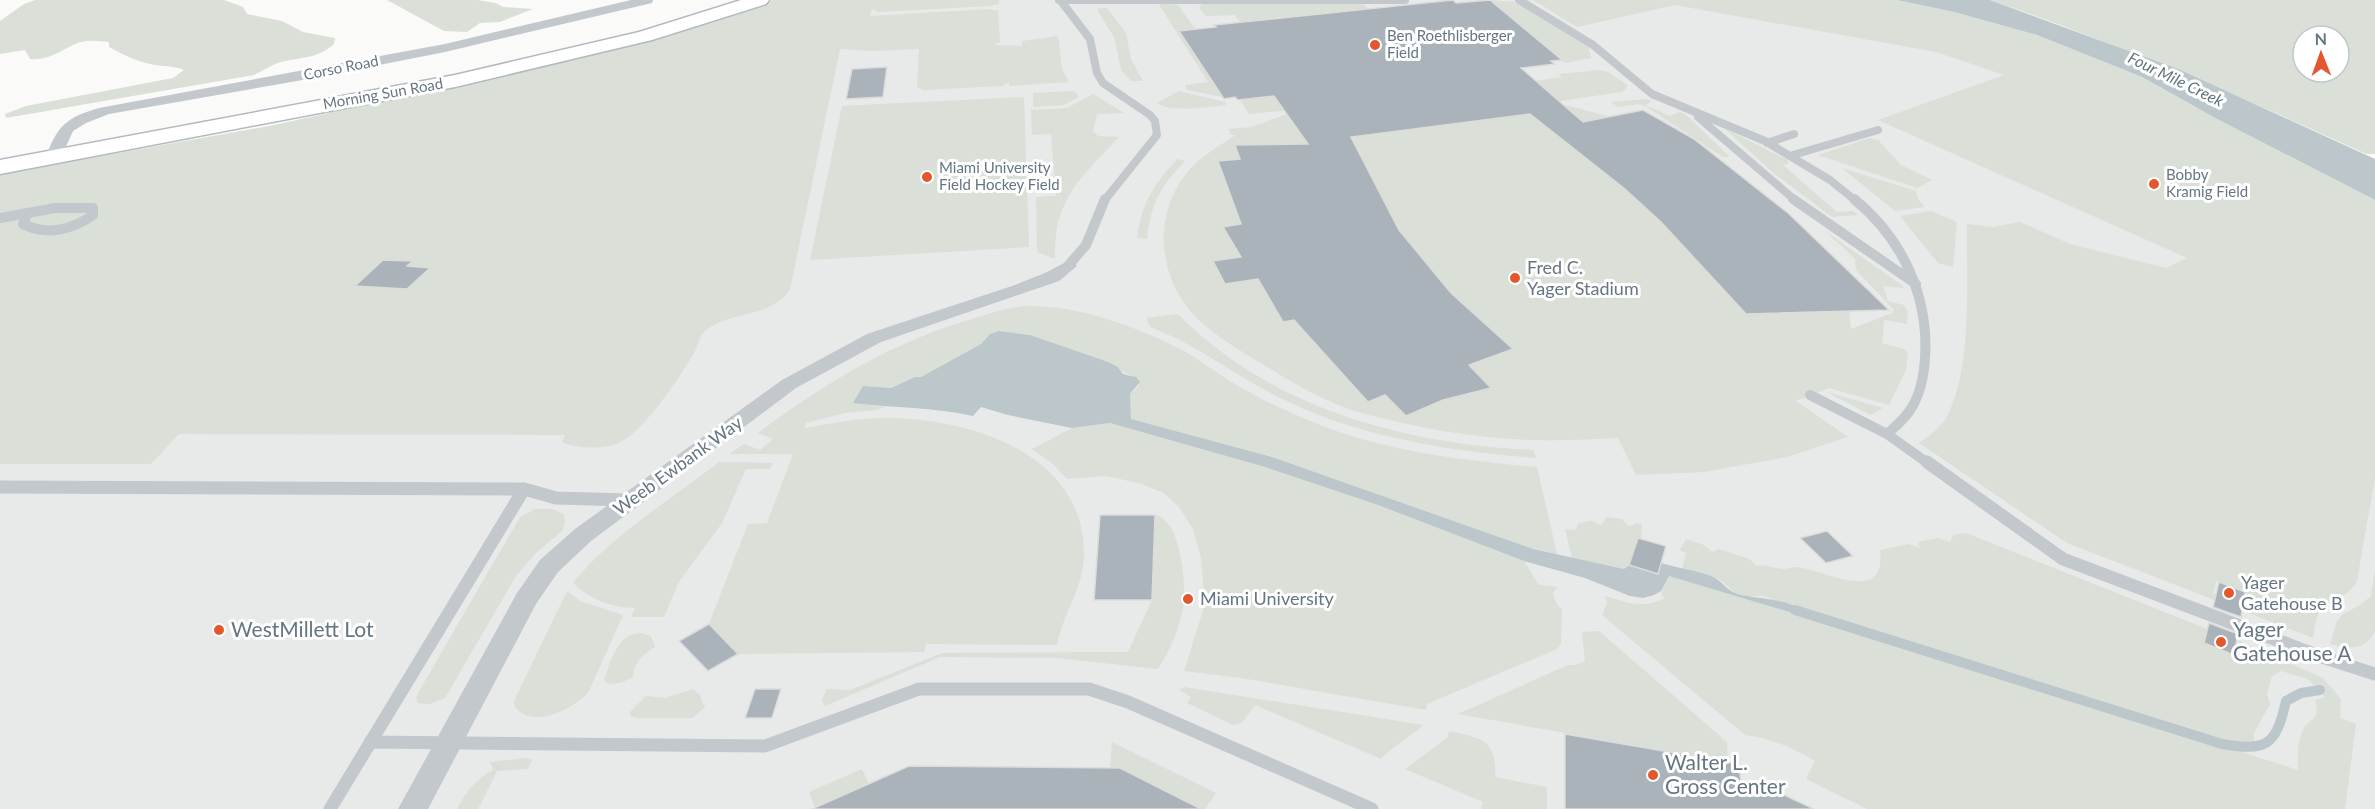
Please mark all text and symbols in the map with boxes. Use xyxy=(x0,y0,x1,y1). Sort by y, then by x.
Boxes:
north arrow xyxy=(2291,24,2351,84)
place label: Ben Roethlisberger Field xyxy=(1387,26,1513,61)
text: N xyxy=(2314,29,2327,48)
marker: Ben Roethlisberger Field xyxy=(1368,38,1382,52)
water label: Four Mile Creek xyxy=(2125,47,2227,110)
street label: Corso Road xyxy=(302,51,380,83)
street label: Morning Sun Road xyxy=(321,74,444,112)
place label: Miami University Field Hockey Field xyxy=(939,158,1060,193)
place label: Bobby Kramig Field xyxy=(2166,165,2248,200)
marker: Miami University Field Hockey Field xyxy=(920,170,934,184)
marker: Bobby Kramig Field xyxy=(2147,177,2161,191)
place label: Fred C. Yager Stadium xyxy=(1527,256,1639,299)
marker: Fred C. Yager Stadium xyxy=(1508,271,1522,285)
street label: Weeb Ewbank Way xyxy=(609,411,747,519)
place label: Yager Gatehouse B xyxy=(2241,571,2343,614)
marker: Yager Gatehouse B xyxy=(2222,586,2236,600)
place label: Miami University xyxy=(1200,587,1335,609)
marker: Miami University xyxy=(1181,592,1195,606)
place label: WestMillett Lot xyxy=(231,616,374,641)
place label: Yager Gatehouse A xyxy=(2233,616,2352,665)
marker: WestMillett Lot xyxy=(212,623,226,637)
marker: Yager Gatehouse A xyxy=(2214,635,2228,649)
place label: Walter L. Gross Center xyxy=(1665,749,1786,798)
marker: Walter L. Gross Center xyxy=(1646,768,1660,782)

